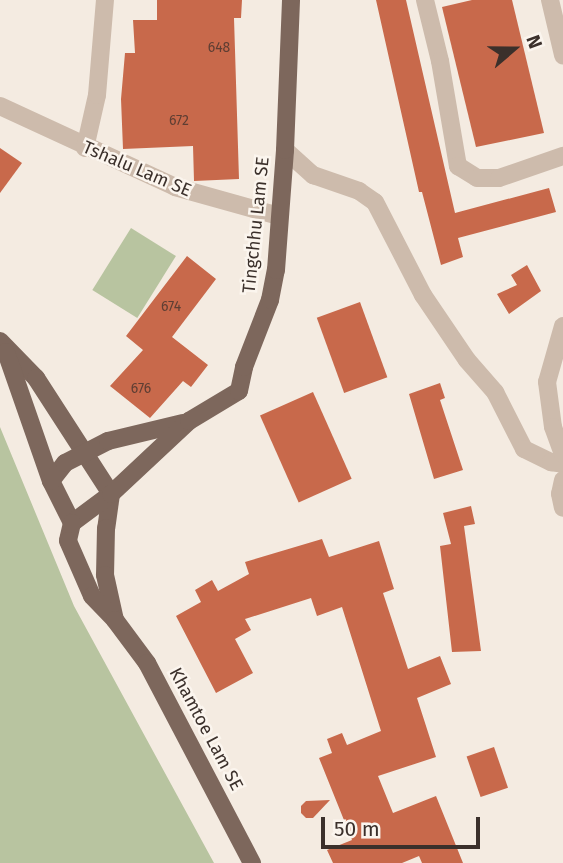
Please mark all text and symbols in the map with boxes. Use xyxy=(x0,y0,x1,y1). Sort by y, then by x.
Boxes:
north arrow xyxy=(479,14,549,84)
text: N xyxy=(521,32,547,51)
house number: 648 xyxy=(208,40,230,56)
house number: 672 xyxy=(169,113,189,129)
street label: Tshalu Lam SE xyxy=(80,136,194,202)
street label: Tingchhu Lam SE xyxy=(238,156,274,294)
house number: 674 xyxy=(161,299,181,315)
house number: 676 xyxy=(131,381,151,397)
street label: Khamtoe Lam SE xyxy=(165,664,247,794)
scale bar xyxy=(325,804,484,848)
text: 50 m xyxy=(334,816,380,842)

